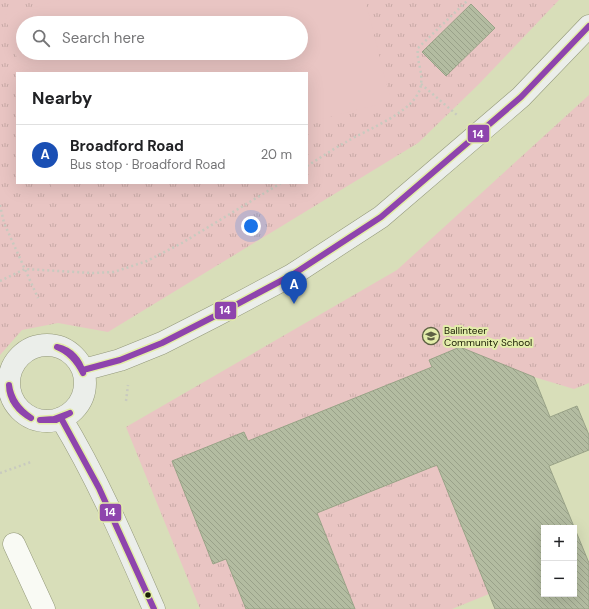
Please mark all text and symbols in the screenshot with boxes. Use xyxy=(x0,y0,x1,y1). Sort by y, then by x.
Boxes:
search box xyxy=(16,16,308,60)
icon: search xyxy=(30,27,52,49)
text: Search here xyxy=(62,28,145,48)
text: Nearby xyxy=(32,87,92,109)
line badge: 14 xyxy=(467,124,490,143)
text: 14 xyxy=(472,127,484,141)
text: Broadford Road xyxy=(70,136,184,156)
text: A xyxy=(40,146,50,163)
text: 20 m xyxy=(261,146,292,163)
text: Bus stop · Broadford Road xyxy=(70,156,225,173)
your location xyxy=(241,216,261,236)
pin: A xyxy=(281,271,307,304)
line badge: 14 xyxy=(214,301,237,320)
text: 14 xyxy=(219,303,231,317)
place label: Ballinteer Community School xyxy=(444,324,532,349)
school or university icon: Ballinteer Community School xyxy=(421,326,441,346)
line badge: 14 xyxy=(99,503,122,522)
text: 14 xyxy=(104,505,116,519)
map controls xyxy=(541,525,577,597)
button: + xyxy=(541,525,577,561)
button: − xyxy=(541,561,577,597)
unlabelled marker xyxy=(143,590,153,600)

